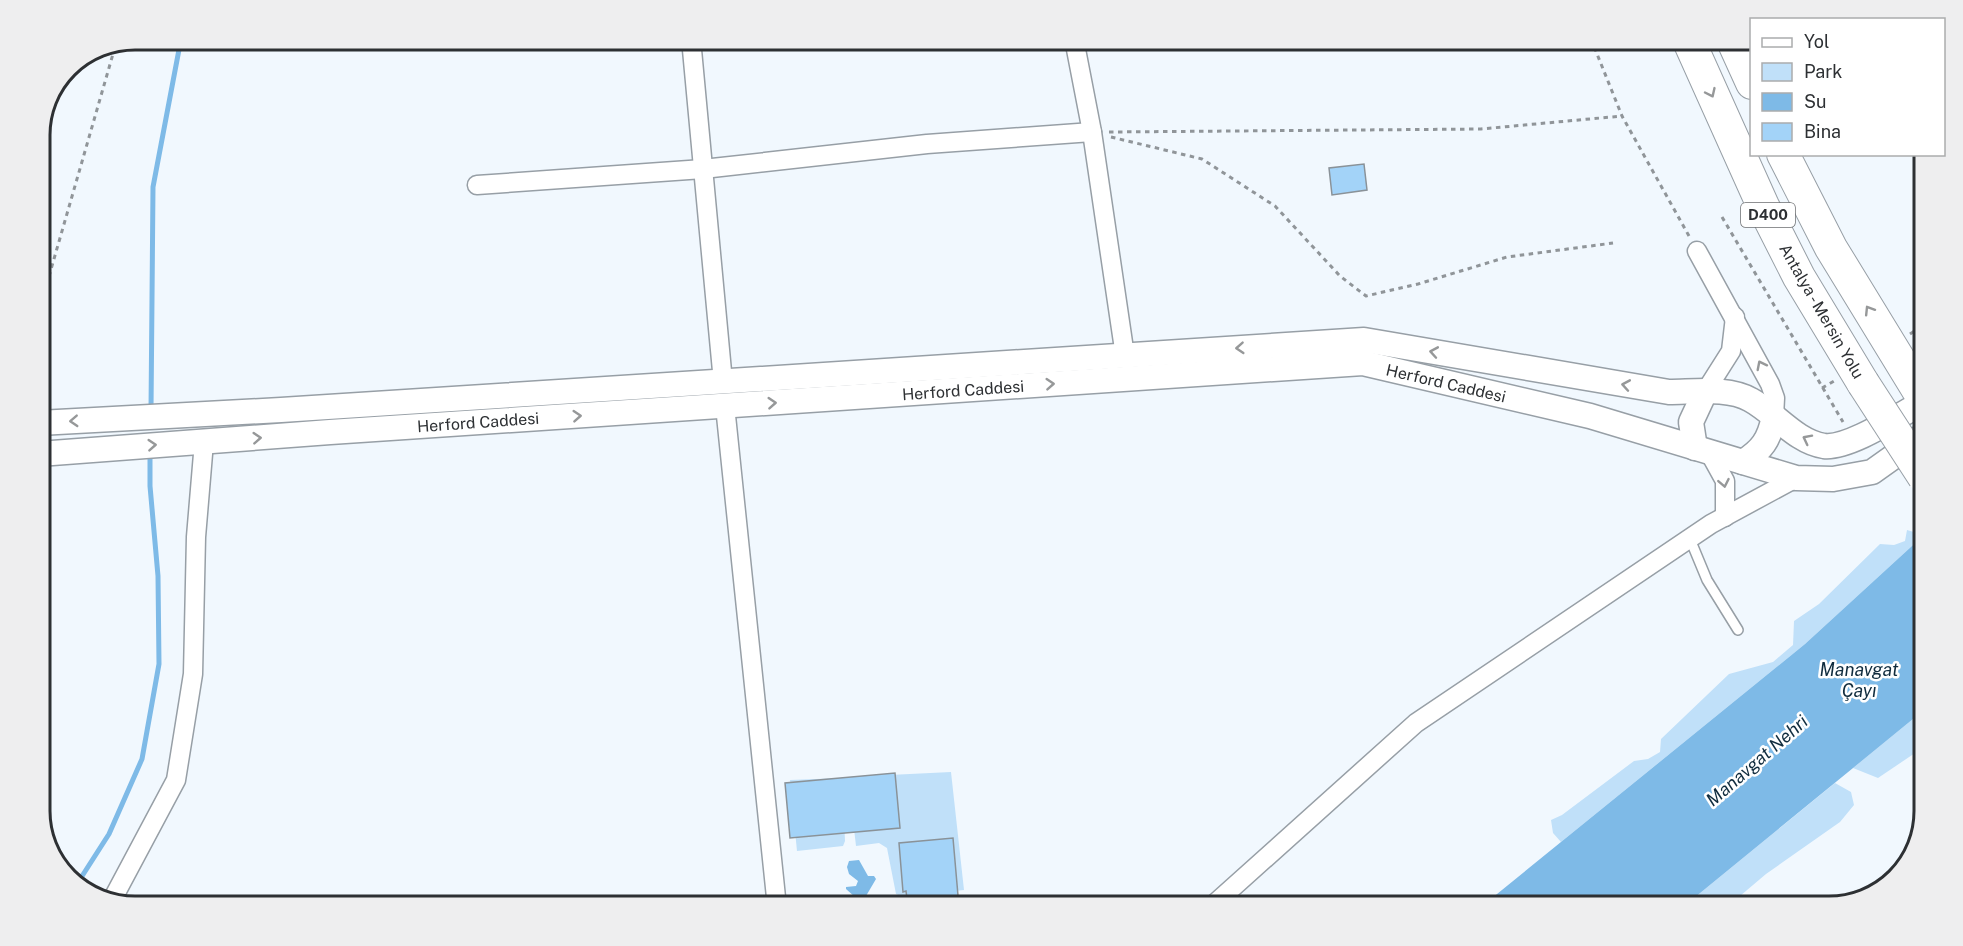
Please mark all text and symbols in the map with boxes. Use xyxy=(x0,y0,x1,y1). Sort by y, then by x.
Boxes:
legend xyxy=(1750,18,1945,156)
text: Yol xyxy=(1804,31,1829,52)
text: Park xyxy=(1804,61,1842,82)
one-way arrow xyxy=(1704,86,1716,97)
text: Su xyxy=(1804,91,1827,112)
text: Bina xyxy=(1804,121,1841,142)
road number: D400 xyxy=(1741,203,1795,227)
street label: Antalya - Mersin Yolu xyxy=(1775,240,1868,382)
one-way arrow xyxy=(1866,306,1877,317)
one-way arrow xyxy=(1235,341,1245,354)
one-way arrow xyxy=(1429,346,1439,359)
street label: Herford Caddesi xyxy=(1384,360,1508,407)
one-way arrow xyxy=(1757,361,1768,372)
street label: Herford Caddesi xyxy=(901,377,1025,404)
one-way arrow xyxy=(1046,378,1055,391)
one-way arrow xyxy=(1621,379,1631,391)
one-way arrow xyxy=(767,396,776,409)
street label: Herford Caddesi xyxy=(416,409,540,436)
one-way arrow xyxy=(573,409,582,422)
one-way arrow xyxy=(70,415,79,428)
one-way arrow xyxy=(253,431,262,444)
one-way arrow xyxy=(1802,434,1813,446)
one-way arrow xyxy=(148,439,157,452)
one-way arrow xyxy=(1717,477,1730,487)
water label: Manavgat Çayı xyxy=(1820,659,1899,701)
water label: Manavgat Nehri xyxy=(1702,711,1812,810)

